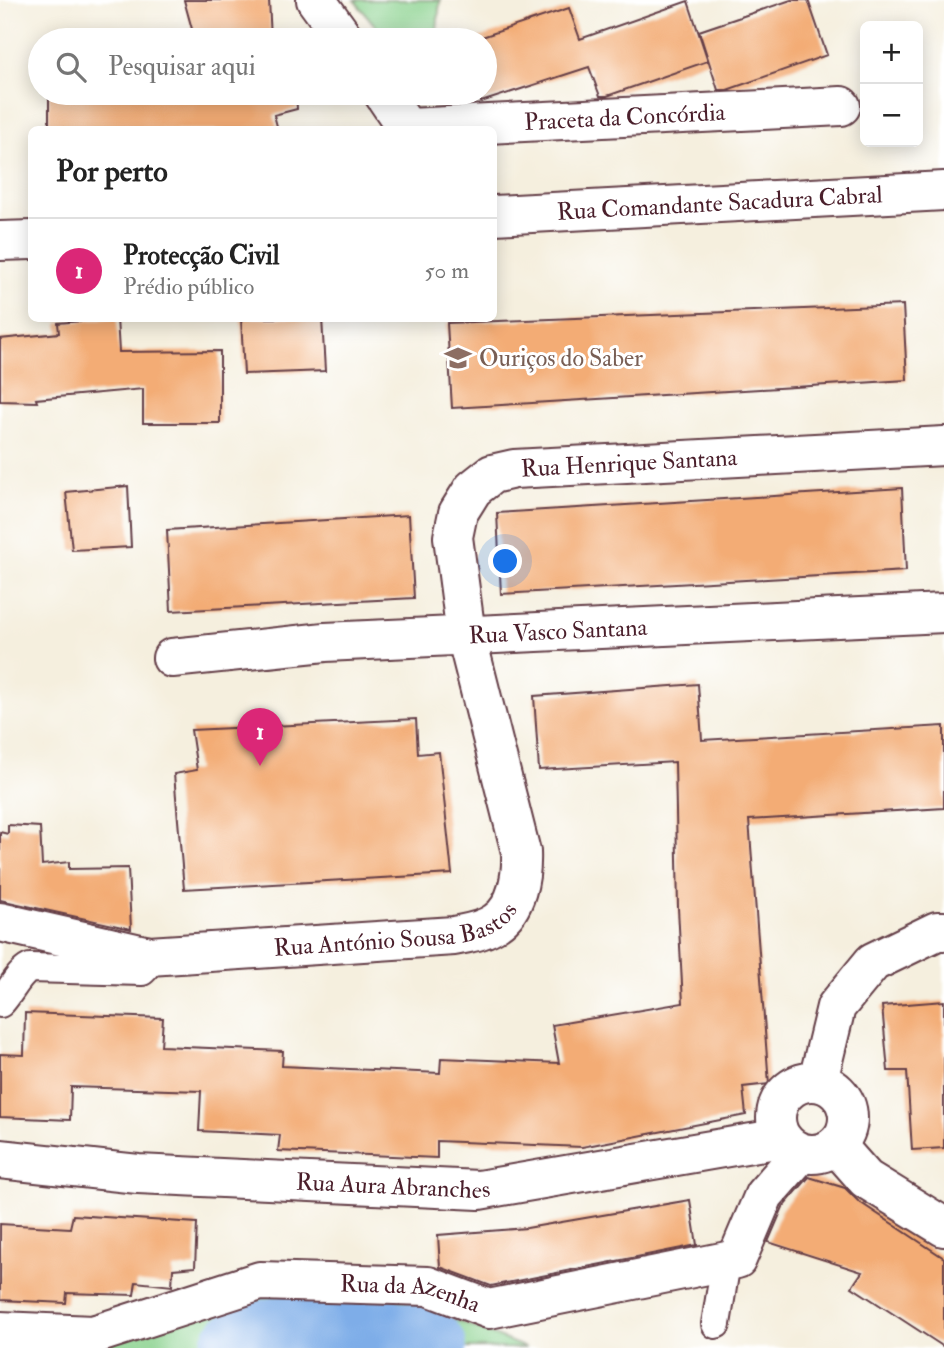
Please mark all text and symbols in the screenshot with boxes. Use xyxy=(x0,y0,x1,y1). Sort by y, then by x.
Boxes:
map controls xyxy=(860,21,923,147)
button: + xyxy=(860,21,923,84)
search box xyxy=(28,28,497,105)
icon: search xyxy=(52,48,90,86)
text: Pesquisar aqui xyxy=(108,51,256,83)
button: − xyxy=(860,84,923,147)
street label: Praceta da Concórdia xyxy=(523,97,727,138)
text: Por perto xyxy=(56,153,168,190)
street label: Rua Comandante Sacadura Cabral xyxy=(556,179,883,228)
text: Protecção Civil xyxy=(123,240,279,272)
text: 1 xyxy=(75,256,83,285)
text: 50 m xyxy=(425,256,469,285)
text: Prédio público xyxy=(123,272,254,301)
school or university icon: Ouriços do Saber xyxy=(443,343,473,373)
place label: Ouriços do Saber xyxy=(479,343,643,374)
street label: Rua Henrique Santana xyxy=(520,442,739,485)
your location xyxy=(488,544,522,578)
street label: Rua Vasco Santana xyxy=(468,612,649,651)
pin: 1 xyxy=(237,708,283,766)
street label: Rua António Sousa Bastos xyxy=(273,897,525,964)
street label: Rua Aura Abranches xyxy=(295,1166,493,1206)
street label: Rua da Azenha xyxy=(339,1268,486,1321)

